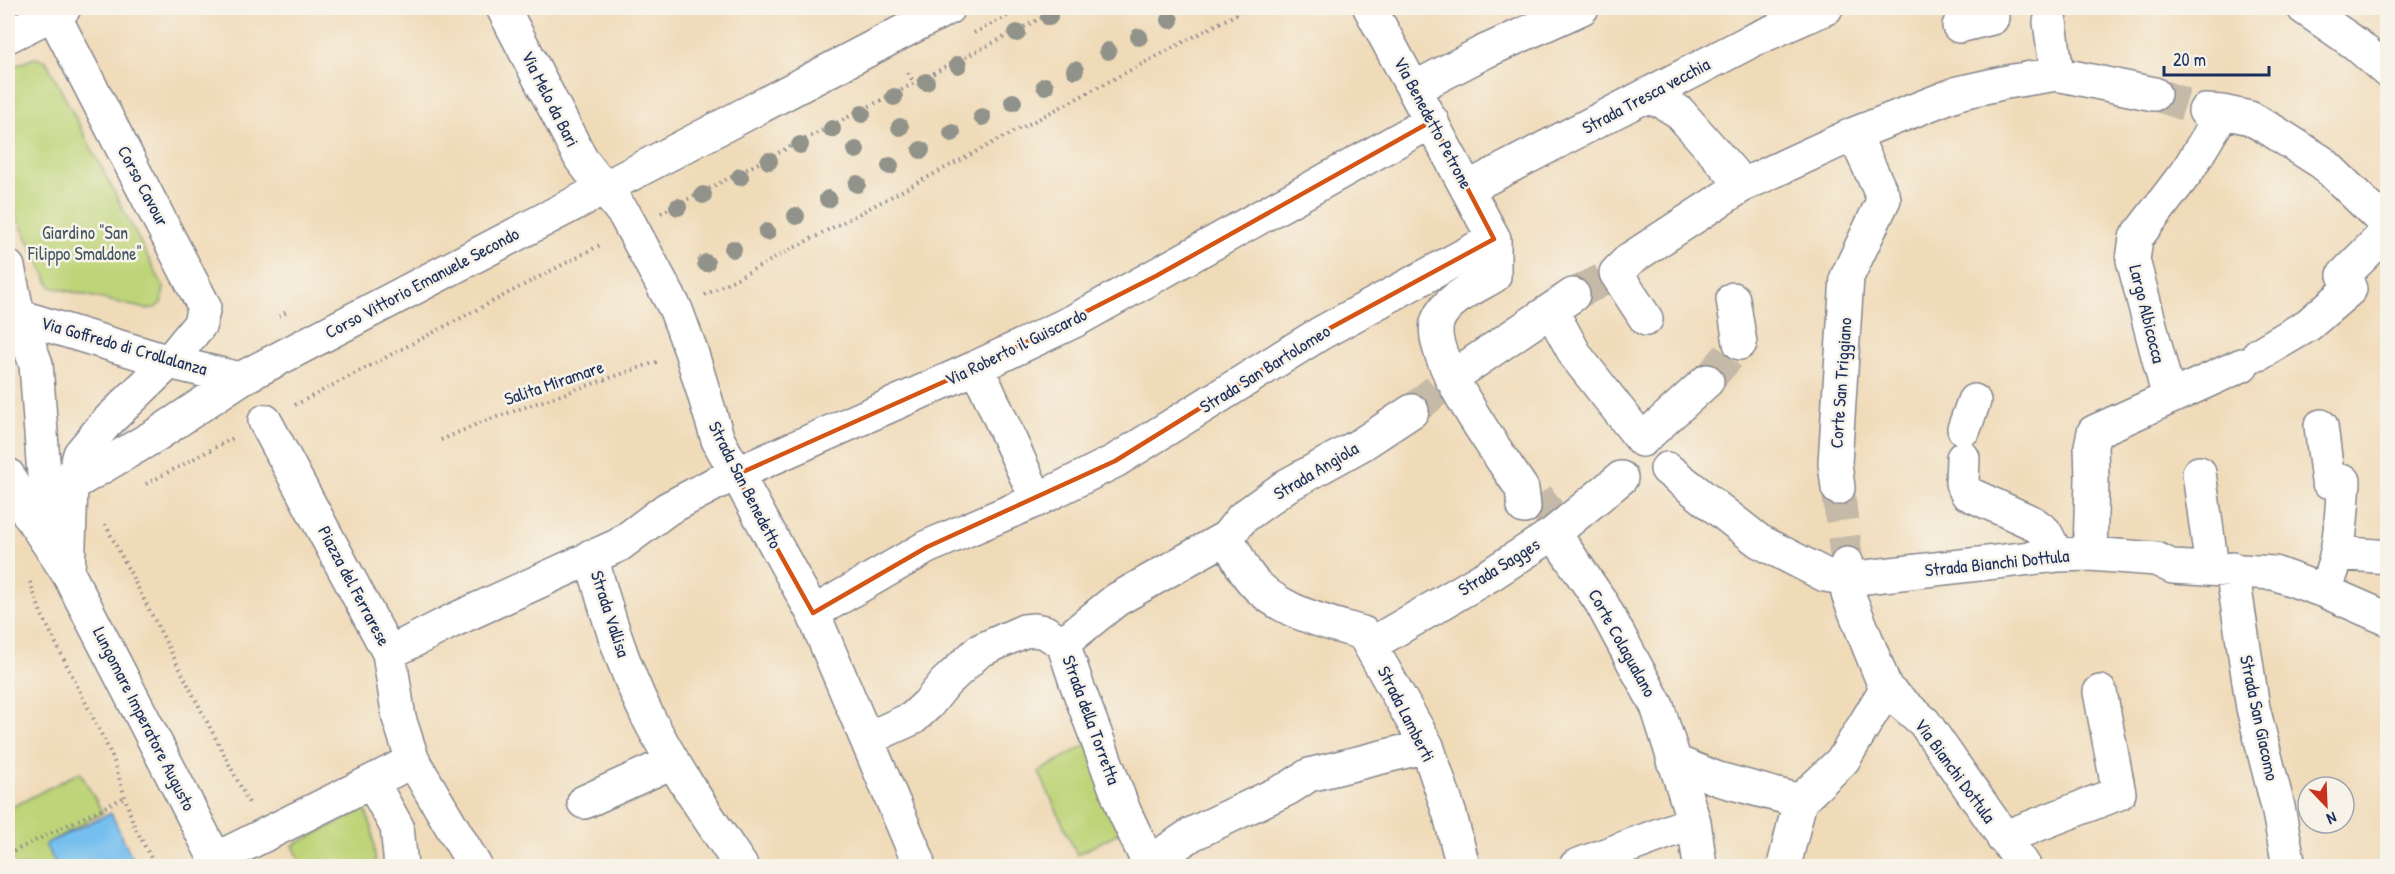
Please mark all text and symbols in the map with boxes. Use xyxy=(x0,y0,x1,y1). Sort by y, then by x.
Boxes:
scale bar xyxy=(2164,39,2269,77)
street label: Via Melo da Bari xyxy=(516,46,585,151)
text: 20 m xyxy=(2173,47,2206,72)
street label: Strada Tresca vecchia xyxy=(1578,51,1714,140)
street label: Via Benedetto Petrone xyxy=(1388,52,1479,193)
street label: Corso Cavour xyxy=(112,141,175,230)
park label: Giardino "San Filippo Smaldone" xyxy=(27,220,142,266)
street label: Corso Vittorio Emanuele Secondo xyxy=(320,221,523,344)
street label: Largo Albicocca xyxy=(2123,262,2172,366)
street label: Via Roberto il Guiscardo xyxy=(941,301,1091,392)
street label: Via Goffredo di Crollalanza xyxy=(38,310,210,381)
street label: Corte San Triggiano xyxy=(1823,317,1858,449)
street label: Strada San Bartolomeo xyxy=(1195,318,1335,419)
street label: Salita Miramare xyxy=(501,354,607,411)
street label: Strada San Benedetto xyxy=(703,417,788,553)
street label: Strada Angiola xyxy=(1269,435,1363,506)
street label: Piazza del Ferrarese xyxy=(312,521,397,650)
street label: Strada Sagges xyxy=(1453,532,1544,602)
street label: Strada Bianchi Dottula xyxy=(1924,542,2070,583)
street label: Strada Vallisa xyxy=(585,567,636,660)
street label: Corte Colagualano xyxy=(1582,584,1662,701)
street label: Lungomare Imperatore Augusto xyxy=(87,622,202,815)
street label: Strada della Torretta xyxy=(1056,652,1126,788)
street label: Strada San Giacomo xyxy=(2234,653,2285,783)
street label: Strada Lamberti xyxy=(1372,662,1441,766)
street label: Via Bianchi Dottula xyxy=(1909,713,2002,828)
north arrow xyxy=(2296,775,2356,835)
text: N xyxy=(2323,807,2340,831)

